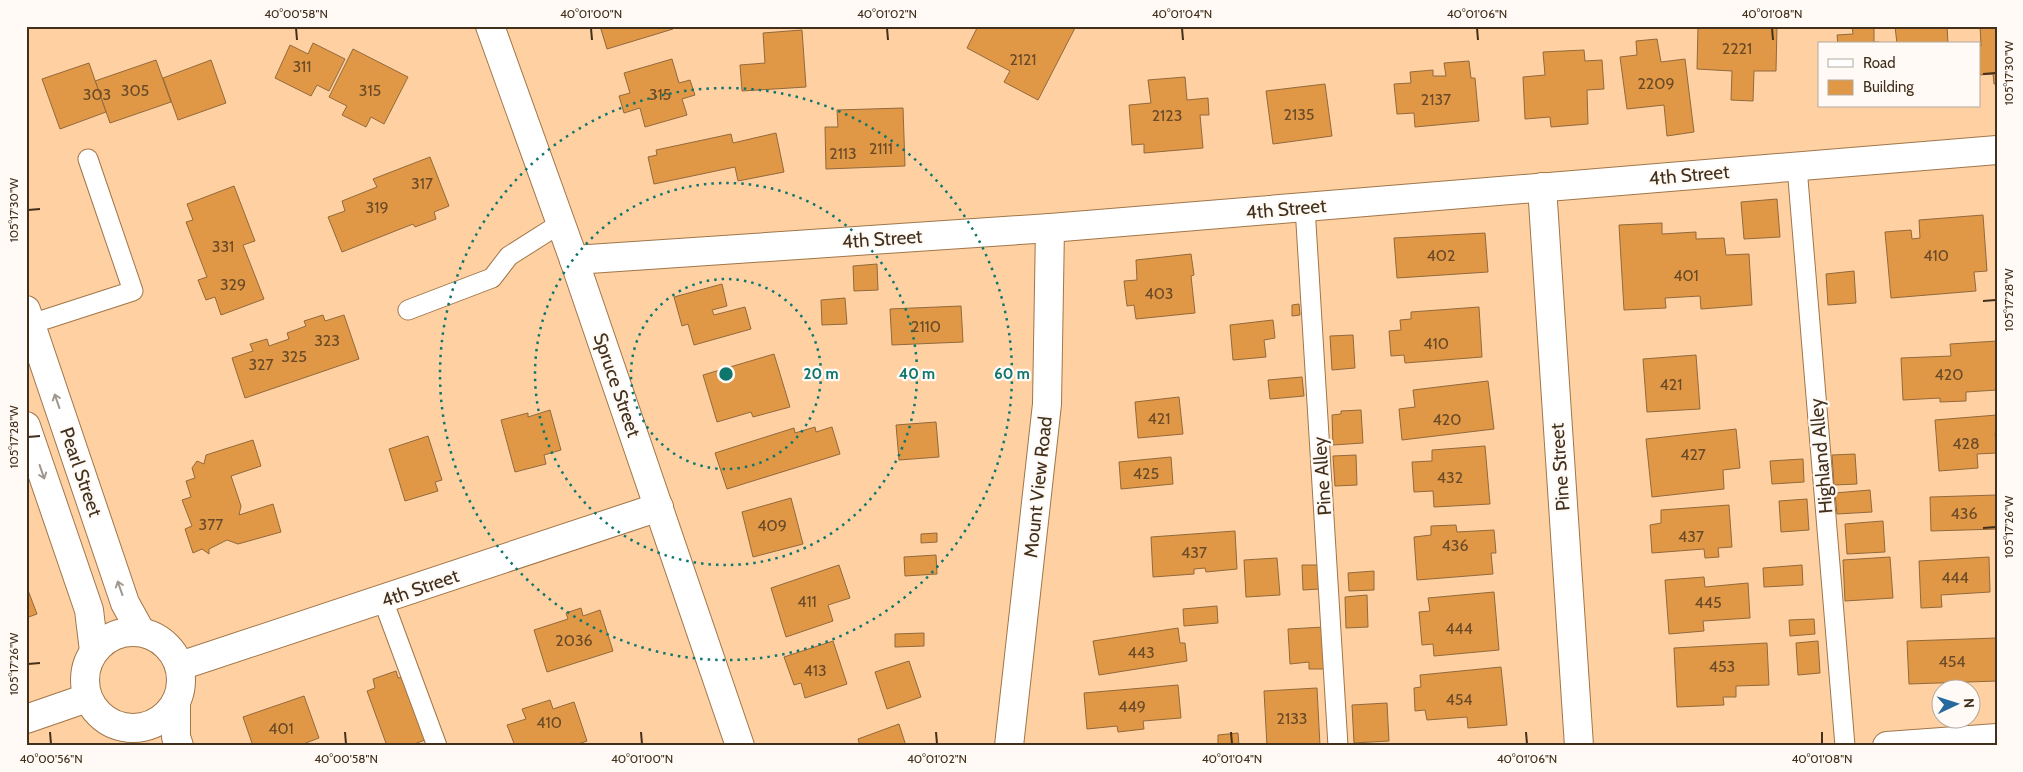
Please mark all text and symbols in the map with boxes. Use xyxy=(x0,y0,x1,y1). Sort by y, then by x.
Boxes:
text: 40°00'58"N xyxy=(264,6,328,21)
text: 40°01'00"N xyxy=(560,6,622,21)
text: 40°01'02"N xyxy=(857,6,917,21)
text: 40°01'04"N xyxy=(1152,6,1212,21)
text: 40°01'06"N xyxy=(1447,6,1507,21)
text: 40°01'08"N xyxy=(1741,6,1803,21)
house number: 2221 xyxy=(1722,39,1752,58)
text: 105°17'30"W xyxy=(2001,40,2016,105)
legend xyxy=(1818,42,1980,108)
house number: 2121 xyxy=(1009,50,1037,69)
text: Road xyxy=(1863,54,1896,72)
house number: 311 xyxy=(292,57,312,76)
house number: 2209 xyxy=(1637,74,1675,93)
text: Building xyxy=(1863,78,1914,96)
house number: 305 xyxy=(121,81,149,100)
house number: 315 xyxy=(359,81,381,100)
house number: 303 xyxy=(83,85,111,104)
house number: 315 xyxy=(649,85,671,104)
house number: 2137 xyxy=(1421,90,1451,109)
house number: 2135 xyxy=(1284,105,1314,124)
house number: 2123 xyxy=(1152,106,1182,125)
house number: 2111 xyxy=(869,139,893,158)
house number: 2113 xyxy=(829,144,857,163)
street label: 4th Street xyxy=(1648,160,1731,190)
house number: 317 xyxy=(411,174,433,193)
text: 105°17'30"W xyxy=(6,177,21,242)
street label: 4th Street xyxy=(1245,194,1328,224)
house number: 319 xyxy=(366,198,388,217)
street label: 4th Street xyxy=(841,225,924,253)
house number: 331 xyxy=(212,237,234,256)
house number: 402 xyxy=(1427,246,1455,265)
house number: 410 xyxy=(1923,246,1949,265)
house number: 401 xyxy=(1673,266,1699,285)
text: 105°17'28"W xyxy=(2001,268,2016,332)
house number: 329 xyxy=(220,275,246,294)
house number: 403 xyxy=(1144,284,1174,303)
house number: 2110 xyxy=(911,317,941,336)
street label: Spruce Street xyxy=(588,330,646,441)
house number: 323 xyxy=(314,331,340,350)
house number: 410 xyxy=(1423,334,1449,353)
house number: 325 xyxy=(281,347,307,366)
house number: 327 xyxy=(248,355,274,374)
centre of rings xyxy=(717,365,735,383)
text: 20 m xyxy=(804,365,838,383)
text: 40 m xyxy=(899,365,935,383)
text: 60 m xyxy=(994,365,1030,383)
house number: 420 xyxy=(1935,365,1963,384)
house number: 421 xyxy=(1660,375,1682,394)
one-way arrow xyxy=(52,394,61,409)
street label: Highland Alley xyxy=(1804,397,1838,515)
text: 105°17'28"W xyxy=(6,405,21,469)
house number: 421 xyxy=(1148,409,1170,428)
house number: 420 xyxy=(1433,410,1461,429)
street label: Mount View Road xyxy=(1019,415,1057,559)
street label: Pine Street xyxy=(1545,422,1575,512)
street label: Pearl Street xyxy=(55,424,107,520)
house number: 428 xyxy=(1952,434,1980,453)
street label: Pine Alley xyxy=(1308,435,1336,516)
house number: 427 xyxy=(1680,445,1706,464)
one-way arrow xyxy=(38,464,47,480)
house number: 425 xyxy=(1133,464,1159,483)
house number: 432 xyxy=(1437,468,1463,487)
text: 105°17'26"W xyxy=(2001,495,2016,558)
house number: 436 xyxy=(1951,504,1978,523)
house number: 377 xyxy=(199,515,223,534)
house number: 409 xyxy=(757,516,787,535)
house number: 437 xyxy=(1678,527,1704,546)
house number: 436 xyxy=(1442,536,1469,555)
house number: 437 xyxy=(1181,543,1207,562)
street label: 4th Street xyxy=(378,564,462,612)
house number: 444 xyxy=(1941,568,1969,587)
one-way arrow xyxy=(115,581,125,597)
house number: 411 xyxy=(797,592,817,611)
house number: 445 xyxy=(1694,593,1722,612)
house number: 444 xyxy=(1445,619,1473,638)
house number: 2036 xyxy=(555,631,593,650)
text: 105°17'26"W xyxy=(6,632,21,695)
house number: 443 xyxy=(1127,643,1155,662)
house number: 454 xyxy=(1938,652,1966,671)
house number: 453 xyxy=(1709,657,1735,676)
house number: 413 xyxy=(803,661,827,680)
north arrow xyxy=(1930,680,1980,730)
house number: 454 xyxy=(1445,690,1473,709)
house number: 449 xyxy=(1118,697,1146,716)
text: N xyxy=(1960,698,1978,709)
house number: 2133 xyxy=(1277,709,1307,728)
house number: 410 xyxy=(536,713,562,732)
house number: 401 xyxy=(268,719,294,738)
text: 40°00'56"N xyxy=(19,751,83,766)
text: 40°00'58"N xyxy=(314,751,378,766)
text: 40°01'00"N xyxy=(611,751,673,766)
text: 40°01'02"N xyxy=(907,751,967,766)
text: 40°01'04"N xyxy=(1202,751,1262,766)
text: 40°01'06"N xyxy=(1497,751,1557,766)
text: 40°01'08"N xyxy=(1791,751,1853,766)

